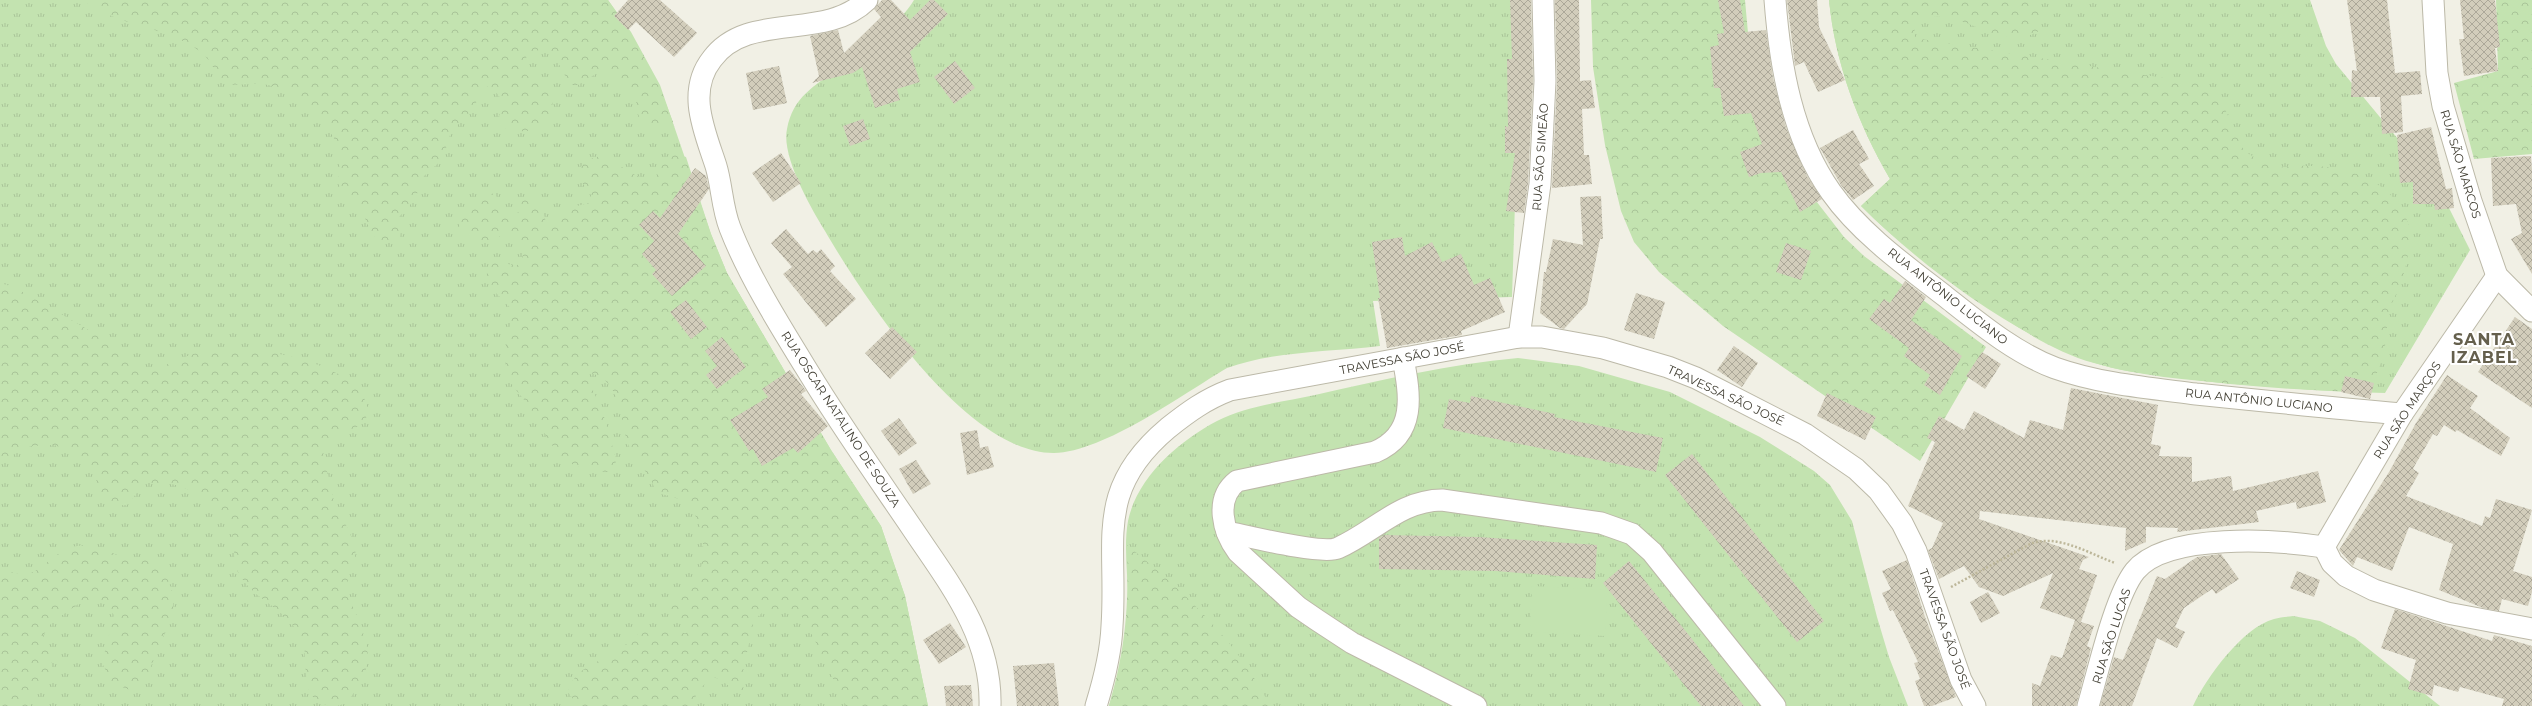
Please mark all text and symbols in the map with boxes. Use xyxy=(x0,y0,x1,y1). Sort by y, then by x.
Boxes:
street label: RUA SÃO SIMEÃO xyxy=(1529,103,1551,211)
street label: RUA SÃO MARCOS xyxy=(2437,108,2485,220)
street label: RUA ANTÔNIO LUCIANO xyxy=(1885,244,2011,348)
street label: RUA OSCAR NATALINO DE SOUZA xyxy=(778,328,904,510)
district label: SANTA IZABEL xyxy=(2451,330,2517,367)
street label: TRAVESSA SÃO JOSÉ xyxy=(1338,339,1466,377)
street label: RUA SÃO MARÇOS xyxy=(2370,358,2444,462)
street label: TRAVESSA SÃO JOSÉ xyxy=(1665,361,1787,429)
street label: RUA ANTÔNIO LUCIANO xyxy=(2184,385,2334,415)
street label: TRAVESSA SÃO JOSÉ xyxy=(1916,567,1974,691)
street label: RUA SÃO LUCAS xyxy=(2088,586,2134,686)

